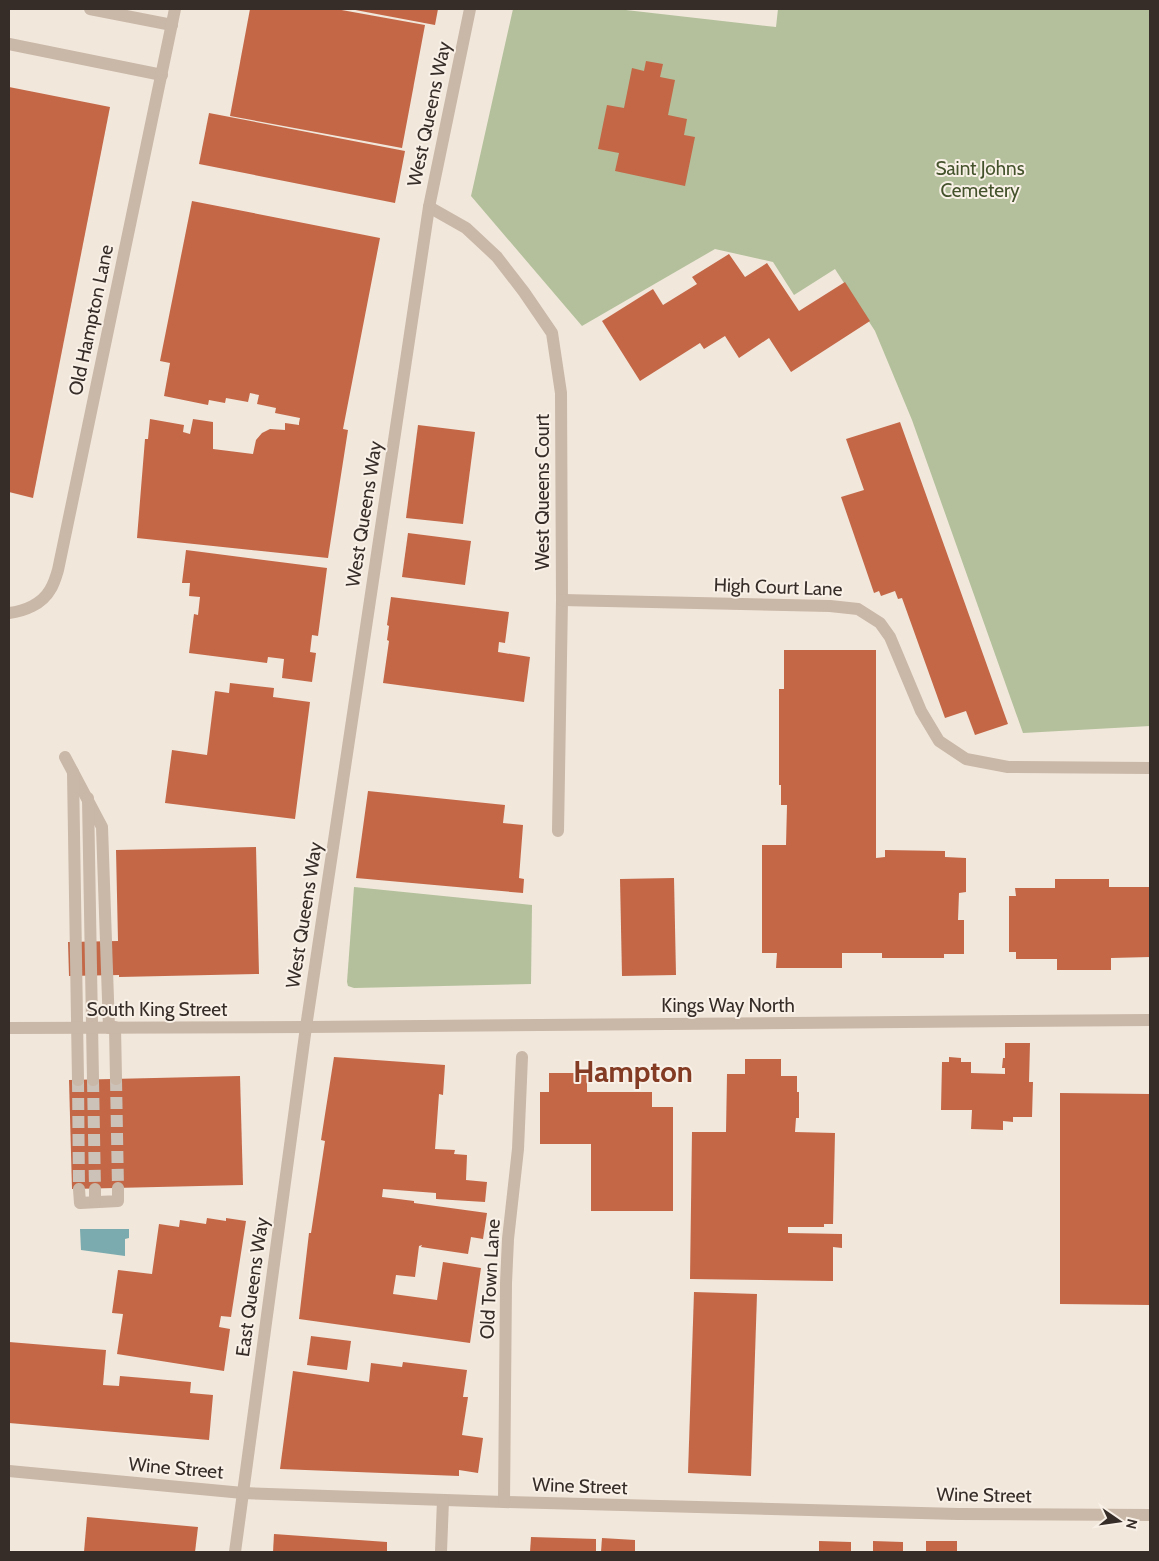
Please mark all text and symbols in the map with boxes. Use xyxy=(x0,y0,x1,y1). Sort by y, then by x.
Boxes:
street label: West Queens Way xyxy=(402,39,456,189)
park label: Saint Johns Cemetery xyxy=(935,157,1025,202)
street label: Old Hampton Lane xyxy=(64,242,118,398)
street label: West Queens Court xyxy=(531,413,554,570)
street label: West Queens Way xyxy=(341,439,387,589)
street label: High Court Lane xyxy=(713,573,843,601)
street label: West Queens Way xyxy=(281,840,327,990)
street label: Kings Way North xyxy=(661,994,795,1017)
street label: South King Street xyxy=(87,998,228,1021)
district label: Hampton xyxy=(573,1054,693,1089)
street label: East Queens Way xyxy=(231,1215,273,1358)
street label: Old Town Lane xyxy=(475,1218,505,1340)
street label: Wine Street xyxy=(127,1452,225,1484)
street label: Wine Street xyxy=(532,1473,629,1499)
street label: Wine Street xyxy=(936,1483,1032,1507)
north arrow xyxy=(1094,1496,1144,1546)
text: N xyxy=(1122,1517,1142,1531)

